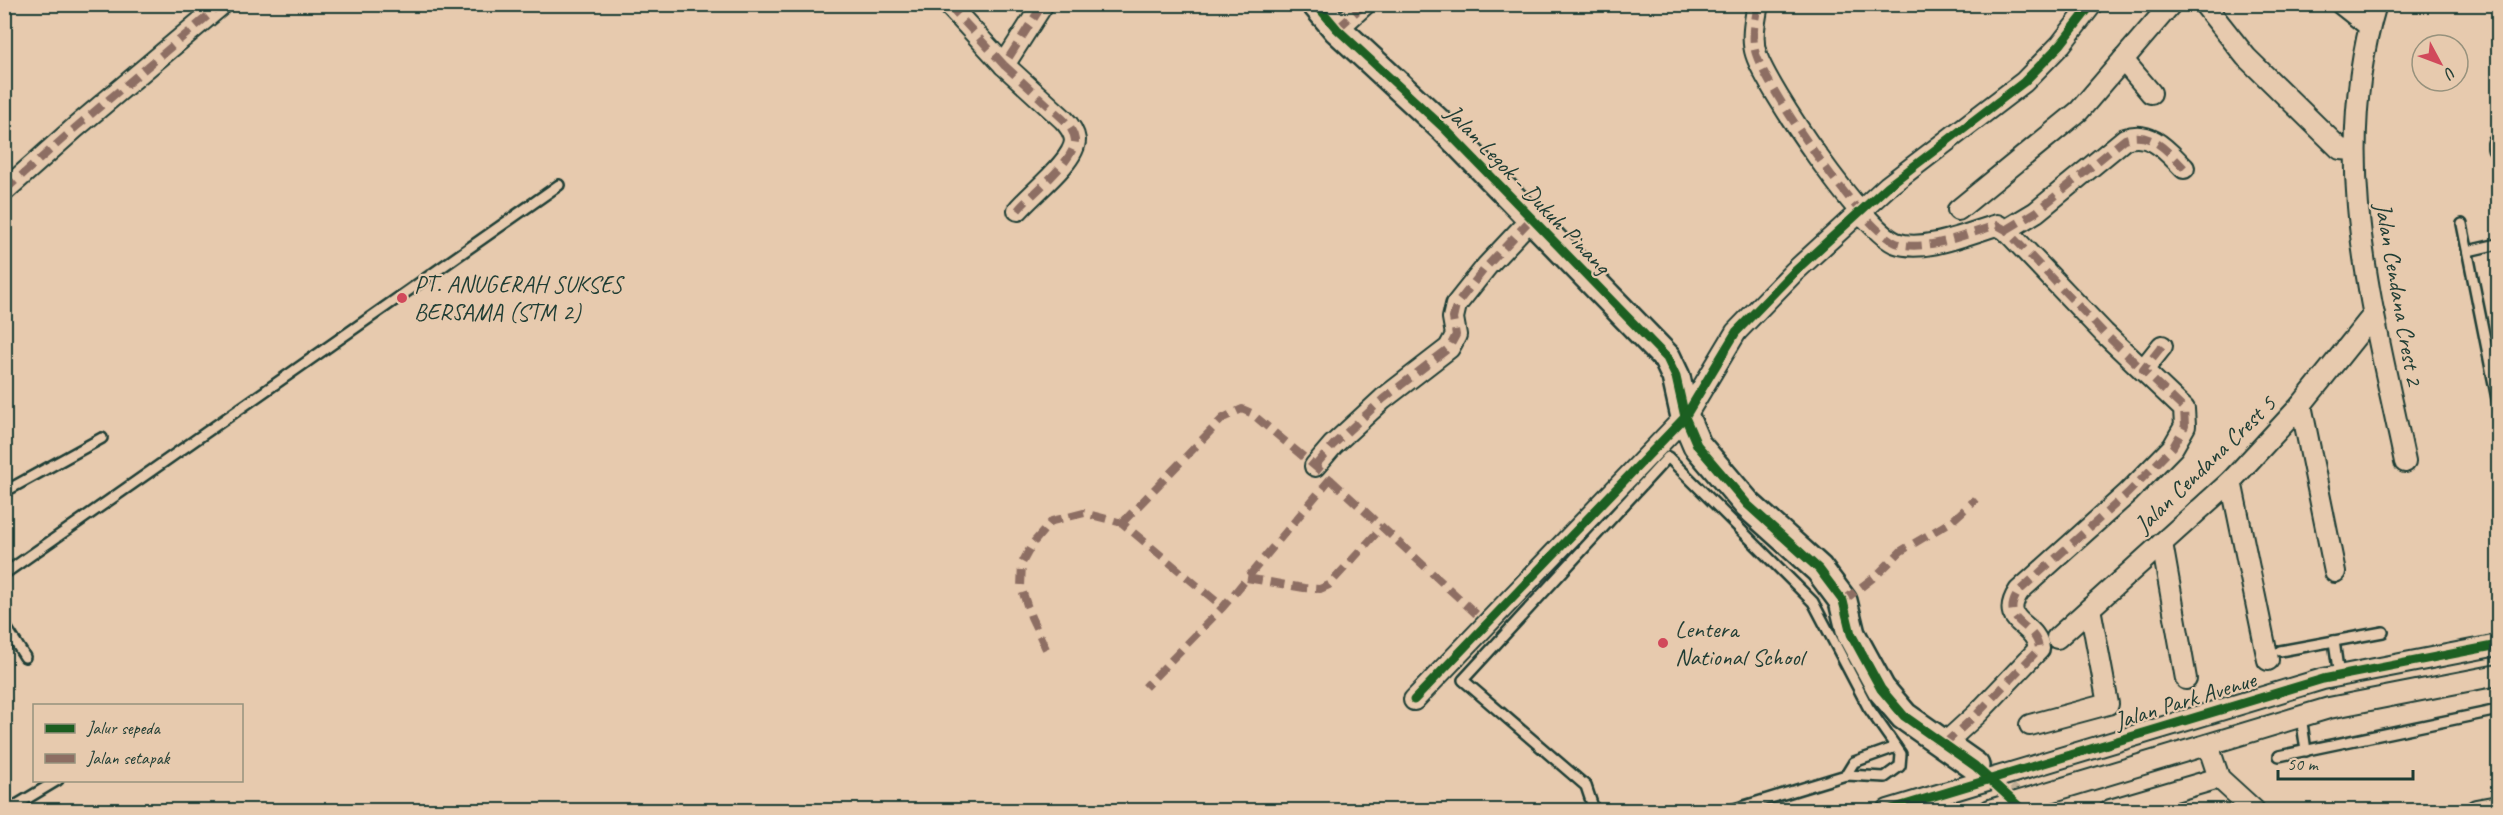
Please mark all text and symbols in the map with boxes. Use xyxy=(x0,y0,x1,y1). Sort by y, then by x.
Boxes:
north arrow xyxy=(2410,33,2470,93)
text: U xyxy=(2438,63,2461,84)
street label: Jalan Legok - Dukuh Pinang xyxy=(1438,97,1619,282)
street label: Jalan Cendana Crest 2 xyxy=(2368,199,2430,390)
place label: PT. ANUGERAH SUKSES BERSAMA (STM 2) xyxy=(414,269,626,327)
marker: PT. ANUGERAH SUKSES BERSAMA (STM 2) xyxy=(395,291,409,305)
street label: Jalan Cendana Crest 5 xyxy=(2127,388,2283,540)
place label: Lentera National School xyxy=(1675,614,1807,672)
marker: Lentera National School xyxy=(1656,636,1670,650)
street label: Jalan Park Avenue xyxy=(2110,664,2261,736)
legend xyxy=(33,704,243,782)
text: Jalur sepeda xyxy=(86,717,161,739)
scale bar xyxy=(2278,743,2413,781)
text: Jalan setapak xyxy=(86,747,171,769)
text: 50 m xyxy=(2287,753,2320,775)

